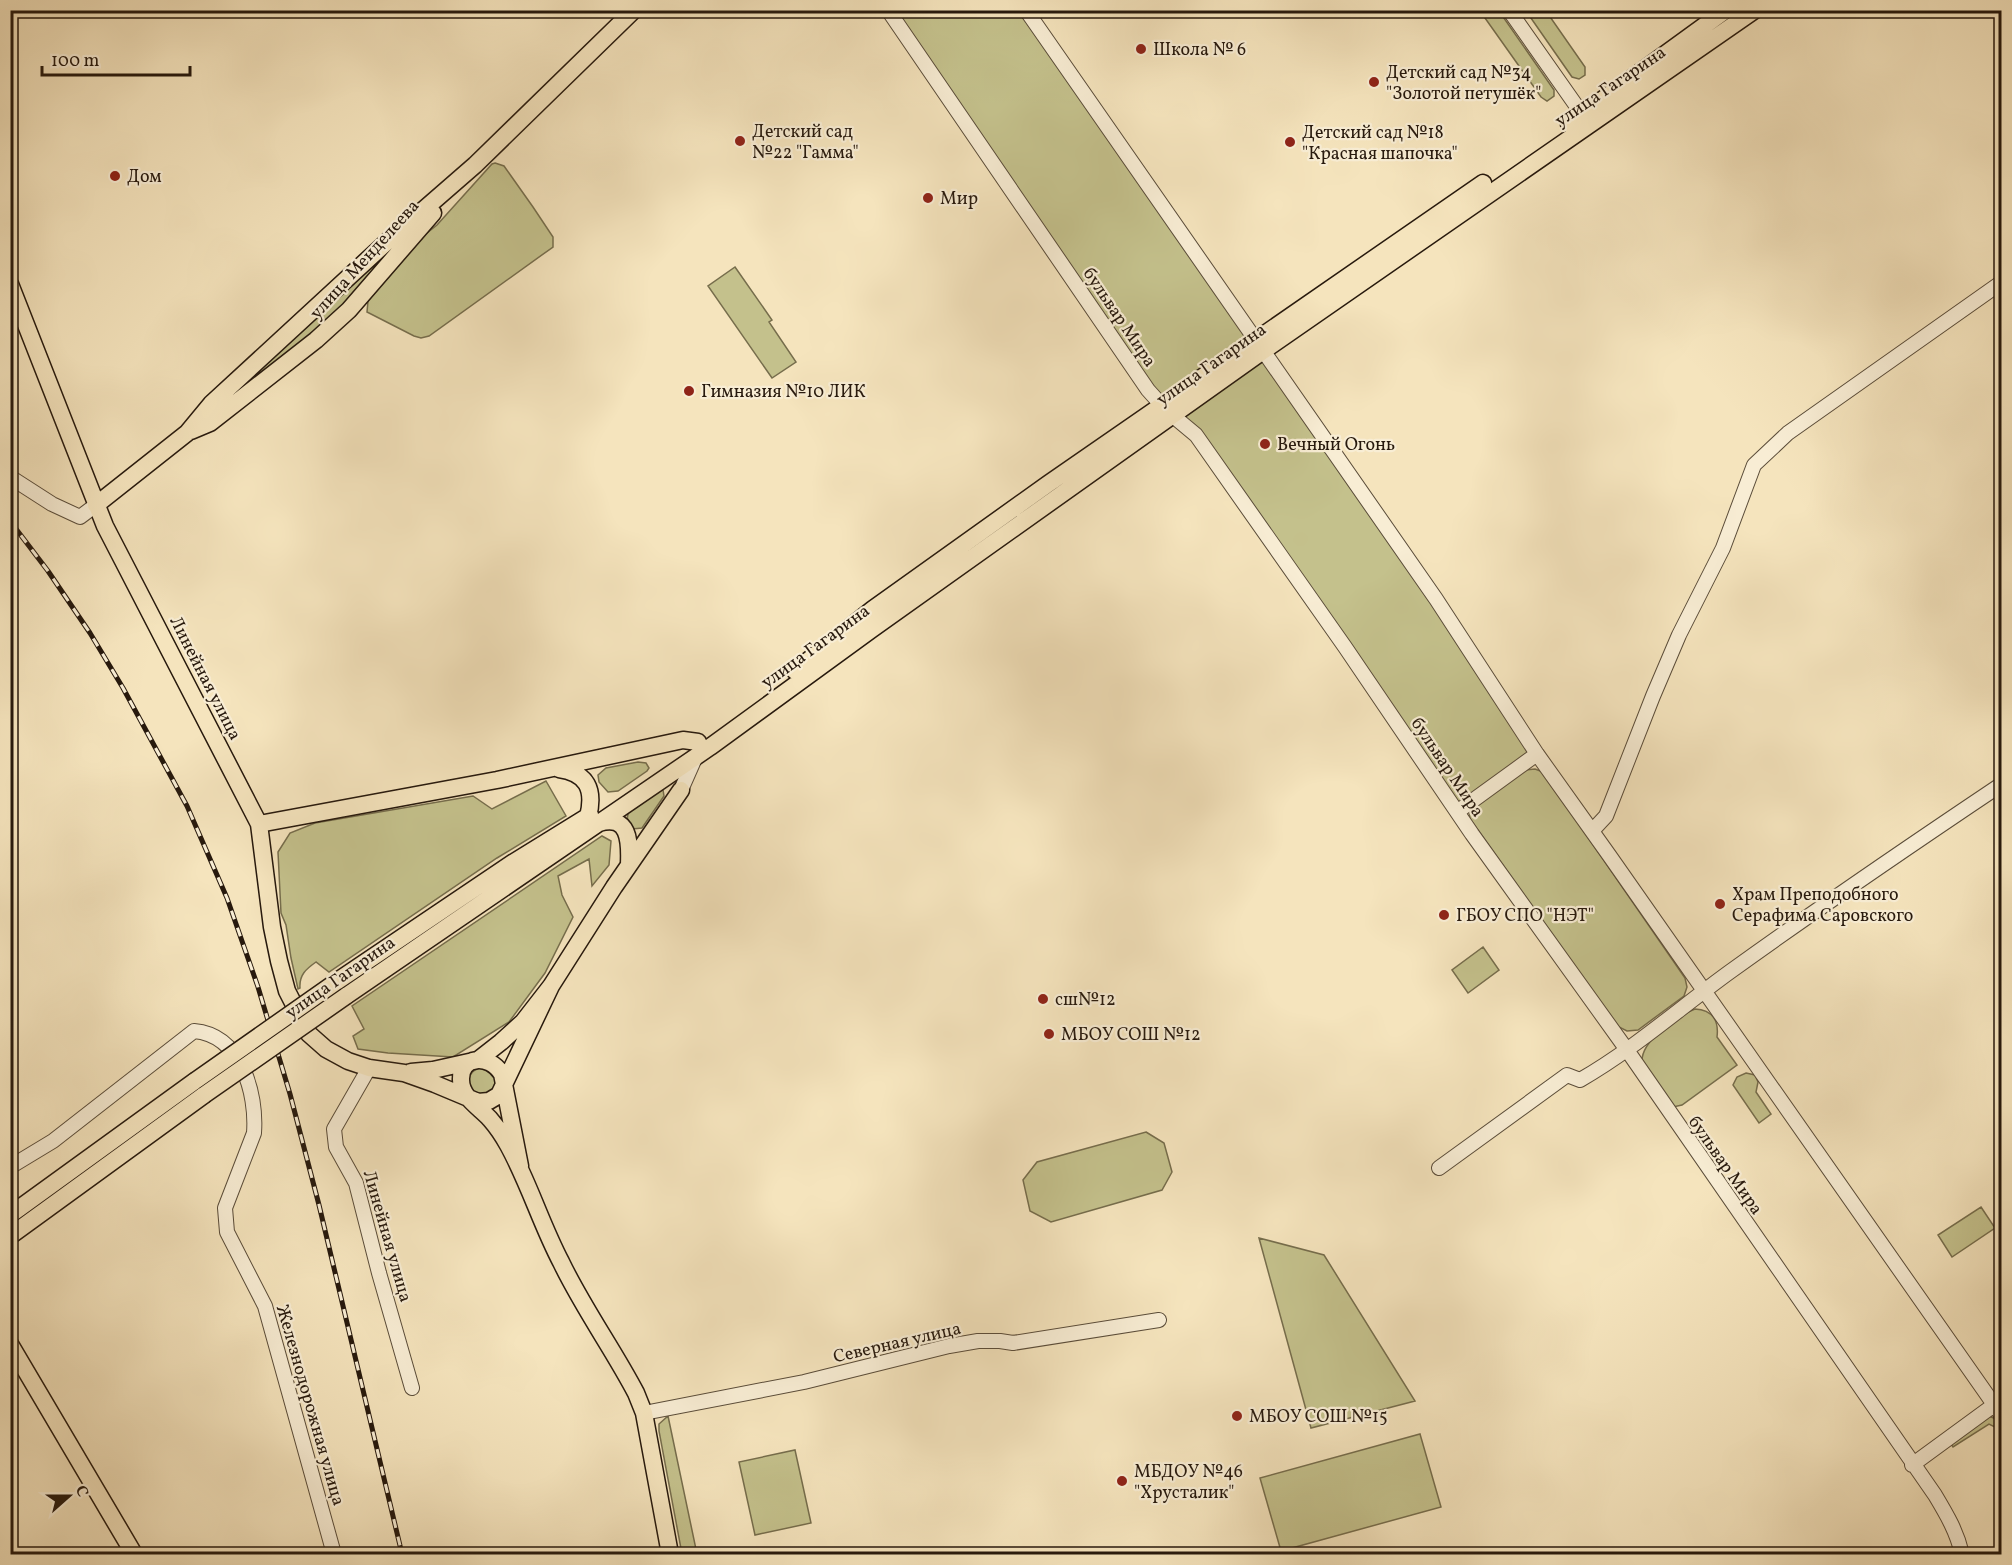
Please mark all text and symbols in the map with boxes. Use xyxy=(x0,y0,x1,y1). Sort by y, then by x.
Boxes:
place label: Школа № 6 xyxy=(1153,38,1246,63)
scale bar xyxy=(42,39,190,77)
street label: улица Гагарина xyxy=(1550,41,1671,134)
marker: Школа № 6 xyxy=(1134,42,1148,56)
text: 100 m xyxy=(51,49,100,74)
place label: Детский сад №34 "Золотой петушёк" xyxy=(1386,61,1541,107)
marker: Детский сад №34 "Золотой петушёк" xyxy=(1367,75,1381,89)
place label: Детский сад №22 "Гамма" xyxy=(752,120,859,166)
place label: Детский сад №18 "Красная шапочка" xyxy=(1302,121,1458,167)
marker: Детский сад №22 "Гамма" xyxy=(733,134,747,148)
marker: Детский сад №18 "Красная шапочка" xyxy=(1283,135,1297,149)
place label: Дом xyxy=(127,165,162,190)
marker: Дом xyxy=(108,169,122,183)
place label: Мир xyxy=(940,187,978,212)
marker: Мир xyxy=(921,191,935,205)
street label: улица Менделеева xyxy=(305,195,426,325)
street label: бульвар Мира xyxy=(1076,263,1161,373)
street label: улица Гагарина xyxy=(1152,318,1272,413)
place label: Гимназия №10 ЛИК xyxy=(701,380,866,405)
marker: Гимназия №10 ЛИК xyxy=(682,384,696,398)
place label: Вечный Огонь xyxy=(1277,433,1395,458)
marker: Вечный Огонь xyxy=(1258,437,1272,451)
street label: улица Гагарина xyxy=(756,599,876,695)
street label: Линейная улица xyxy=(163,612,247,745)
street label: бульвар Мира xyxy=(1404,713,1489,823)
place label: Храм Преподобного Серафима Саровского xyxy=(1732,883,1913,929)
marker: Храм Преподобного Серафима Саровского xyxy=(1713,897,1727,911)
place label: ГБОУ СПО "НЭТ" xyxy=(1456,904,1594,929)
marker: ГБОУ СПО "НЭТ" xyxy=(1437,908,1451,922)
street label: улица Гагарина xyxy=(281,931,401,1026)
place label: сш№12 xyxy=(1055,988,1116,1013)
marker: сш№12 xyxy=(1036,992,1050,1006)
place label: МБОУ СОШ №12 xyxy=(1061,1023,1201,1048)
marker: МБОУ СОШ №12 xyxy=(1042,1027,1056,1041)
street label: бульвар Мира xyxy=(1681,1111,1768,1220)
street label: Линейная улица xyxy=(356,1168,417,1305)
street label: Железнодорожная улица xyxy=(269,1302,350,1509)
street label: Северная улица xyxy=(831,1317,964,1370)
place label: МБОУ СОШ №15 xyxy=(1249,1405,1388,1430)
marker: МБОУ СОШ №15 xyxy=(1230,1409,1244,1423)
place label: МБДОУ №46 "Хрусталик" xyxy=(1134,1460,1243,1506)
north arrow xyxy=(39,1466,99,1526)
marker: МБДОУ №46 "Хрусталик" xyxy=(1115,1474,1129,1488)
text: С xyxy=(69,1483,93,1500)

